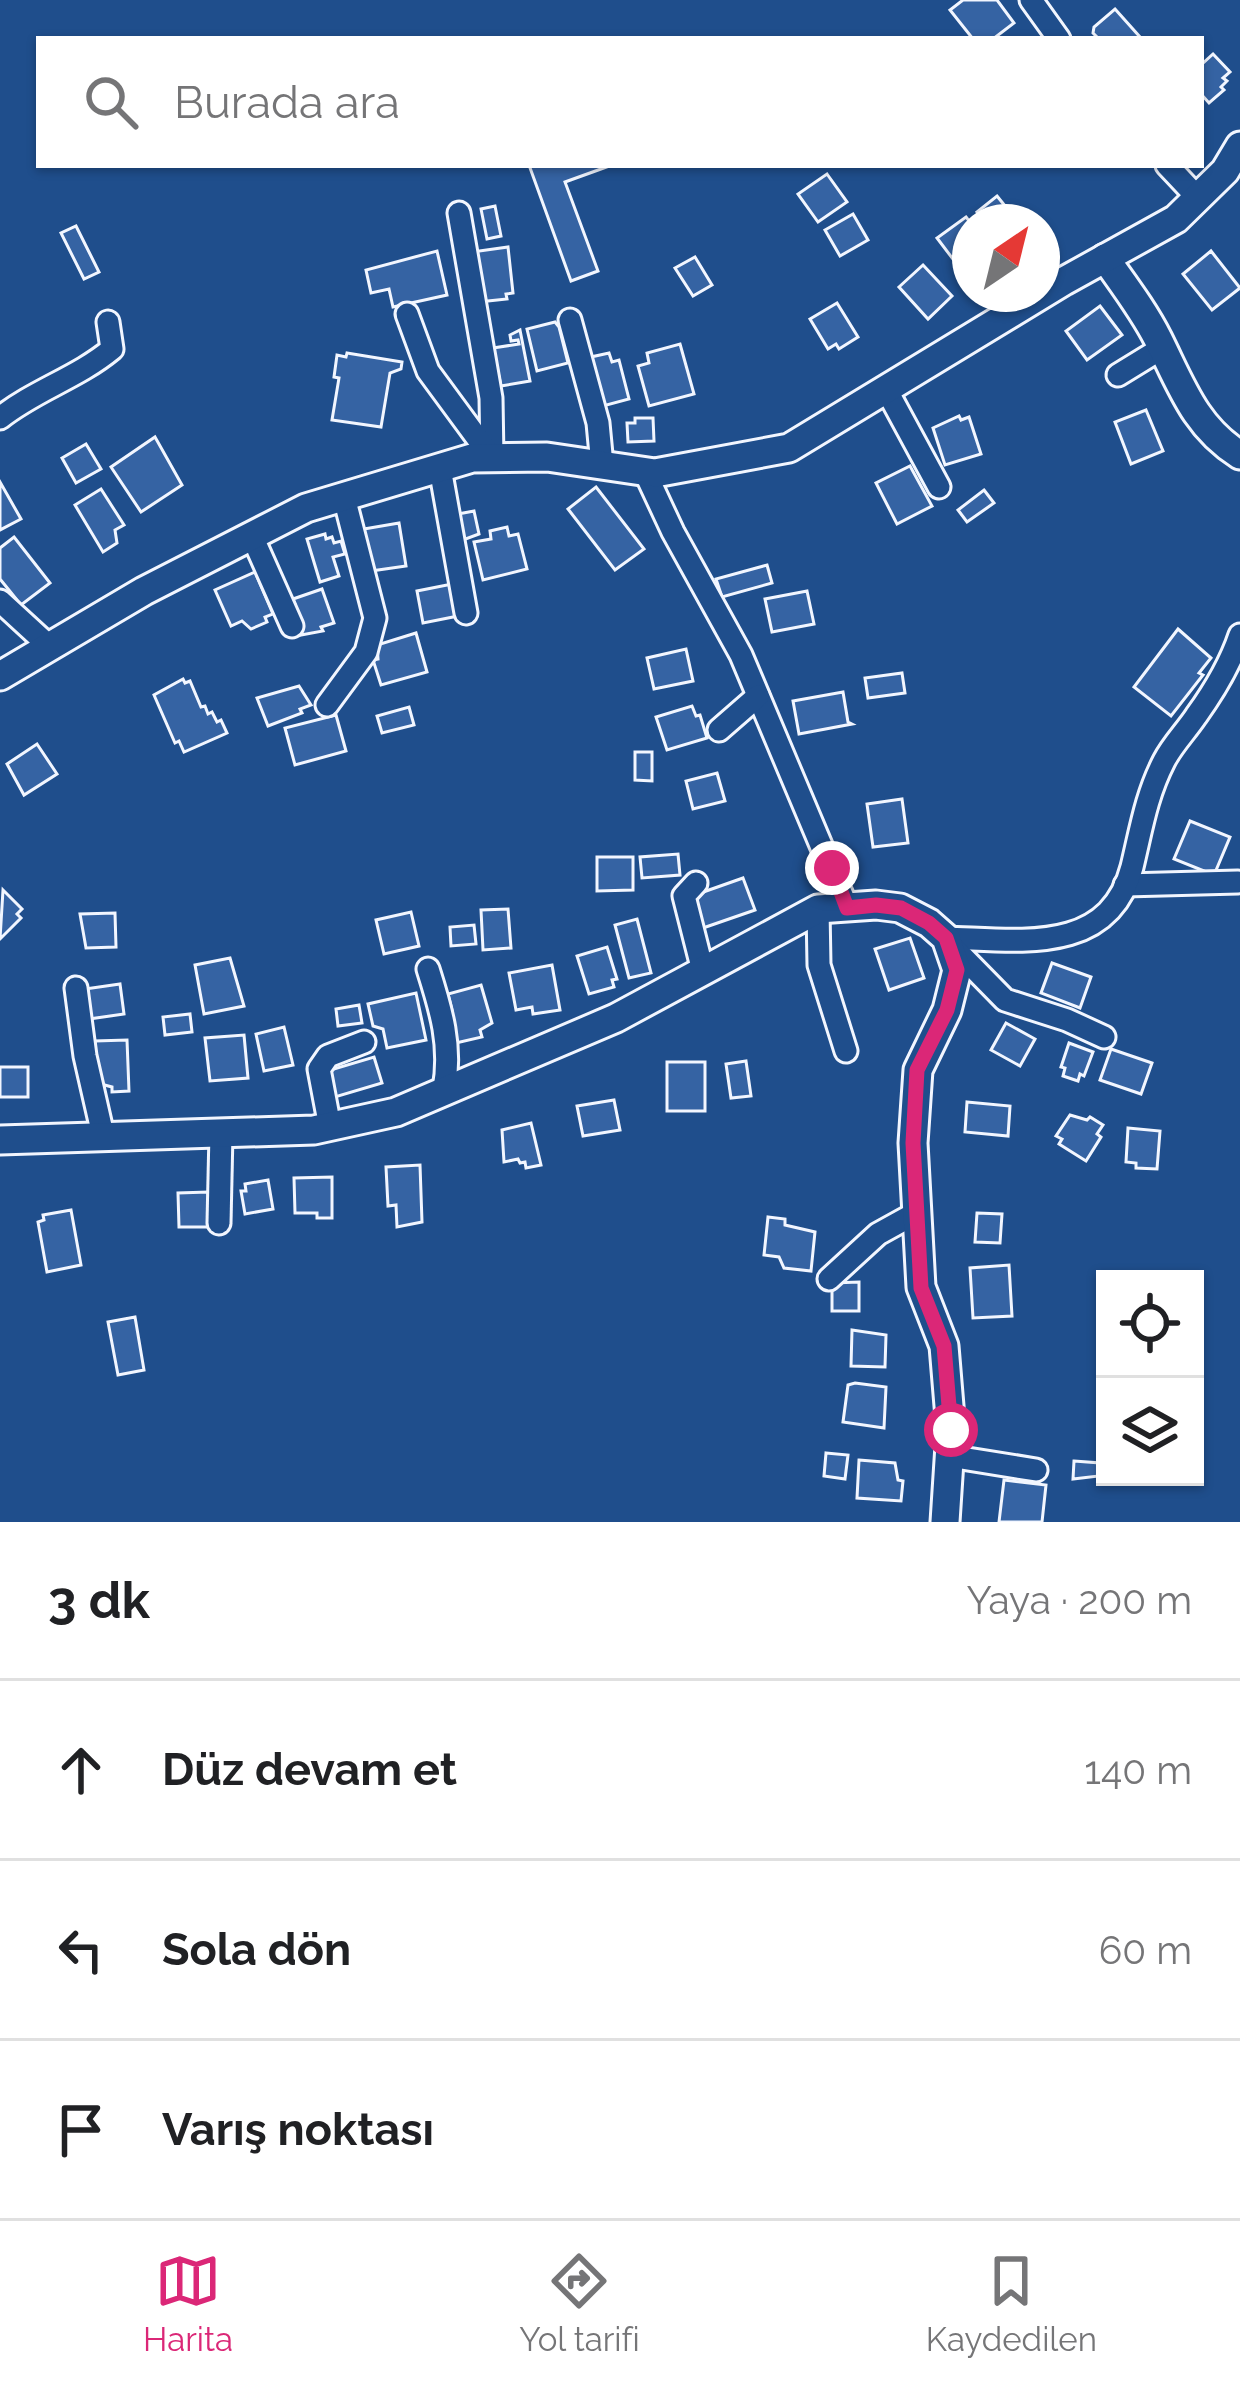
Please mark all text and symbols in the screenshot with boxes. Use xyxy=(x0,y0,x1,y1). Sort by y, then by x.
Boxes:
search box xyxy=(36,36,1204,168)
icon: search xyxy=(78,69,144,135)
text: Burada ara xyxy=(174,76,400,129)
north arrow xyxy=(952,204,1060,312)
route end xyxy=(805,841,859,895)
map controls xyxy=(1096,1270,1204,1486)
button: locate xyxy=(1096,1270,1204,1378)
button: layers xyxy=(1096,1378,1204,1486)
route start xyxy=(924,1403,978,1457)
text: 3 dk xyxy=(48,1570,150,1630)
text: Yaya · 200 m xyxy=(967,1577,1192,1623)
icon: ahead xyxy=(48,1737,114,1803)
text: Düz devam et xyxy=(162,1743,457,1796)
text: 140 m xyxy=(1084,1747,1192,1793)
icon: left xyxy=(48,1917,114,1983)
text: Sola dön xyxy=(162,1923,351,1976)
text: 60 m xyxy=(1099,1927,1192,1973)
icon: arrive xyxy=(48,2097,114,2163)
text: Varış noktası xyxy=(162,2103,434,2156)
tab: Harita xyxy=(143,2248,233,2359)
tab: Yol tarifi xyxy=(519,2248,640,2359)
tab: Kaydedilen xyxy=(926,2248,1097,2359)

